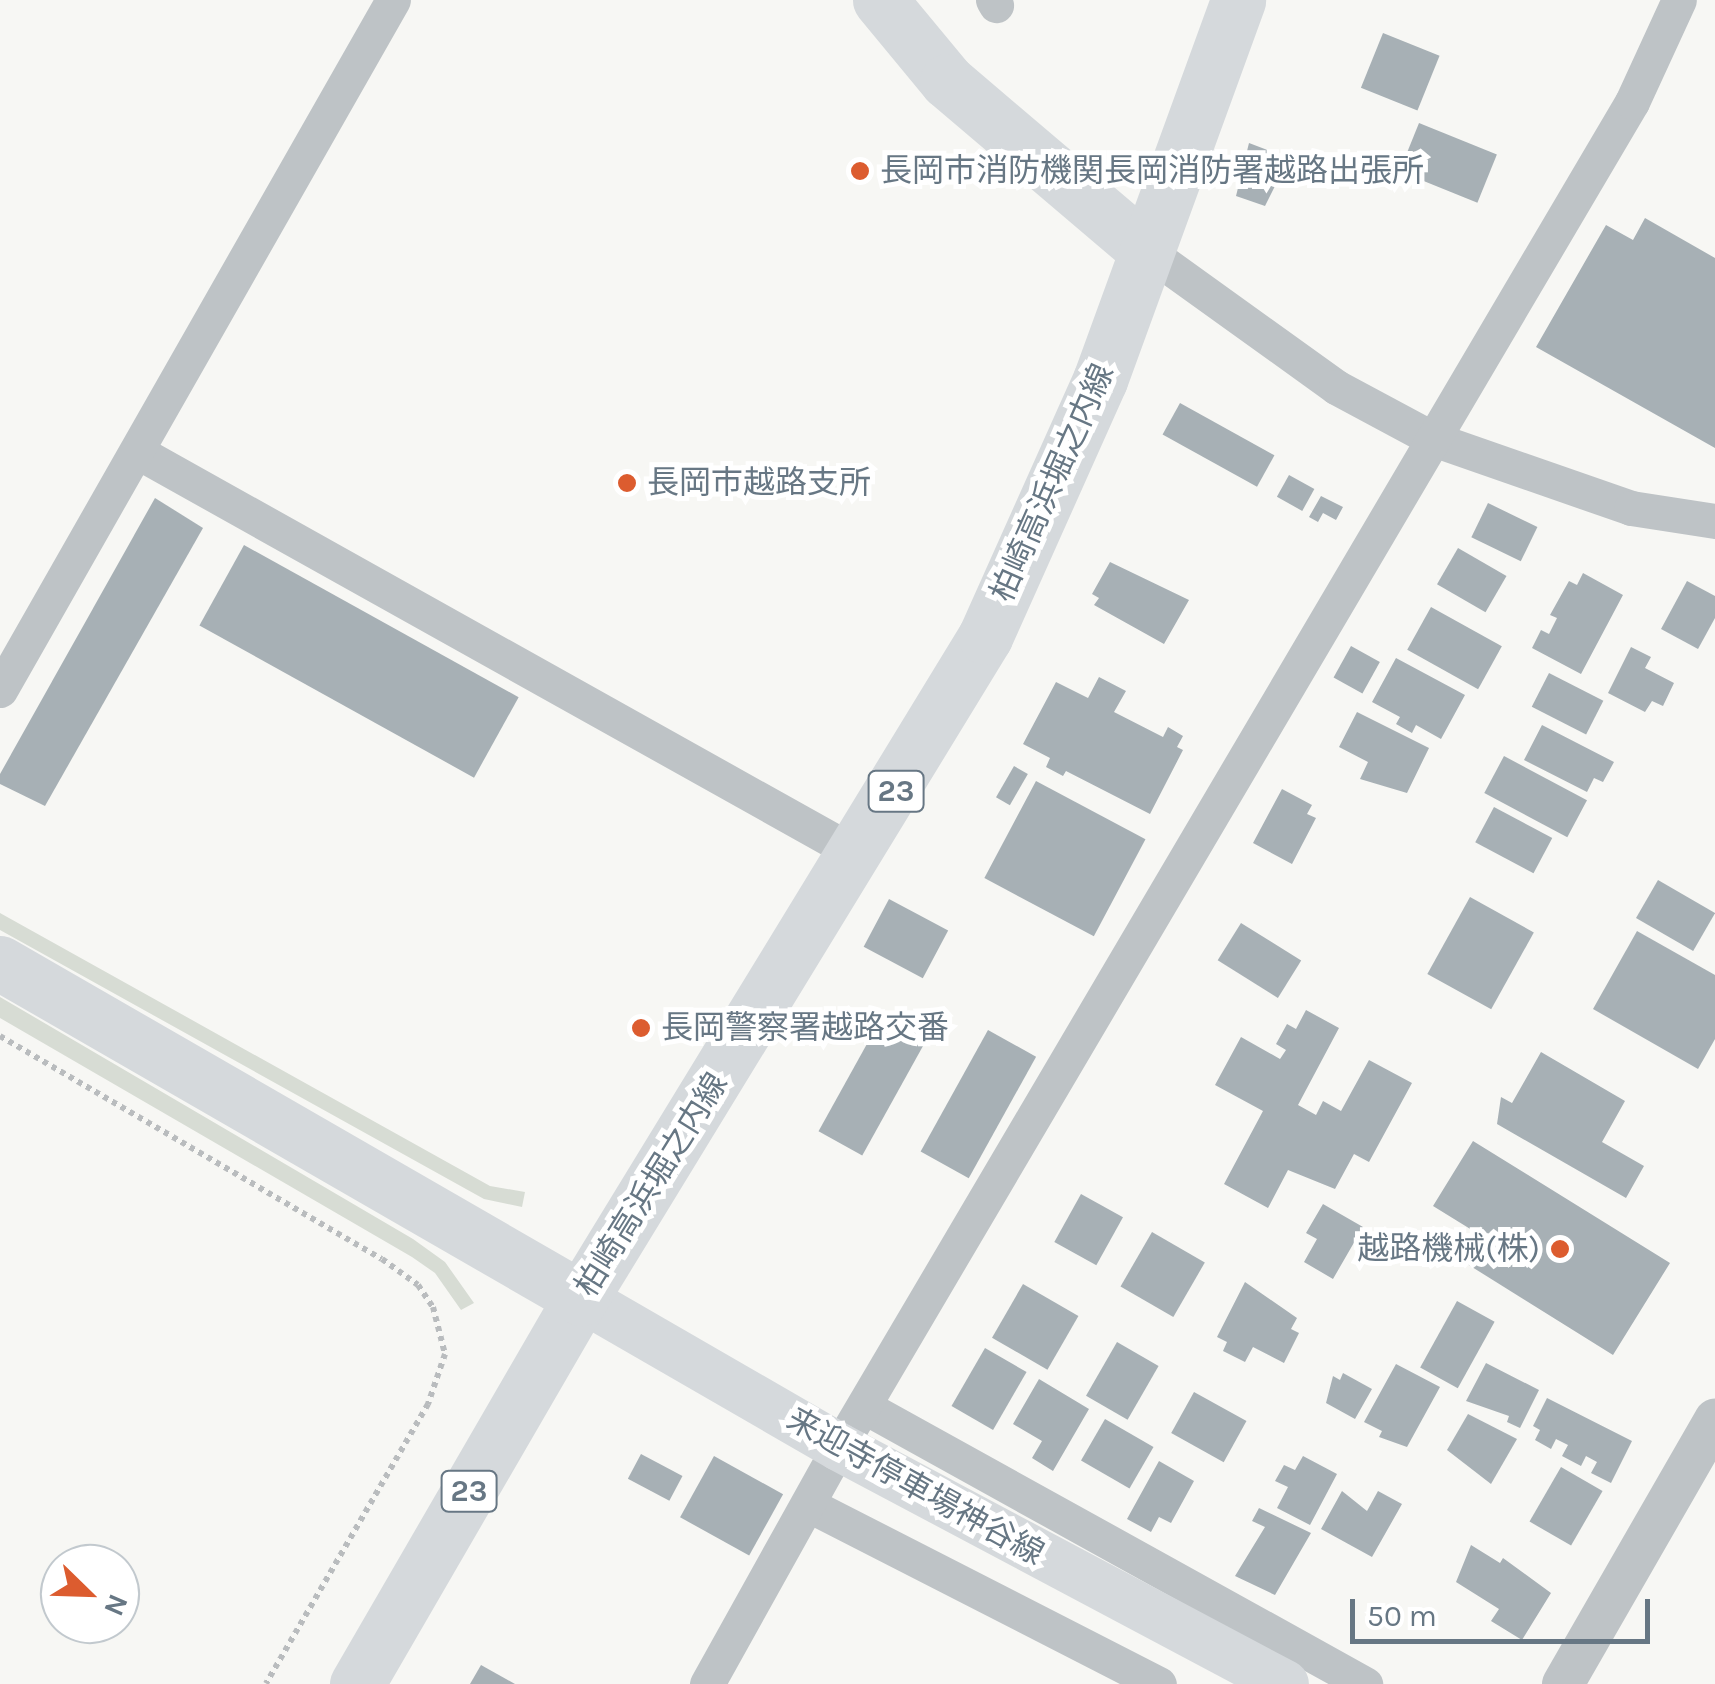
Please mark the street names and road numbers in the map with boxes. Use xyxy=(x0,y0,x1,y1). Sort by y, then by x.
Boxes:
street label: 柏崎高浜堀之内線 xyxy=(983,358,1123,608)
road number: 23 xyxy=(866,766,926,816)
street label: 柏崎高浜堀之内線 xyxy=(568,1066,736,1304)
street label: 来迎寺停車場神谷線 xyxy=(780,1400,1050,1574)
road number: 23 xyxy=(439,1466,499,1516)

